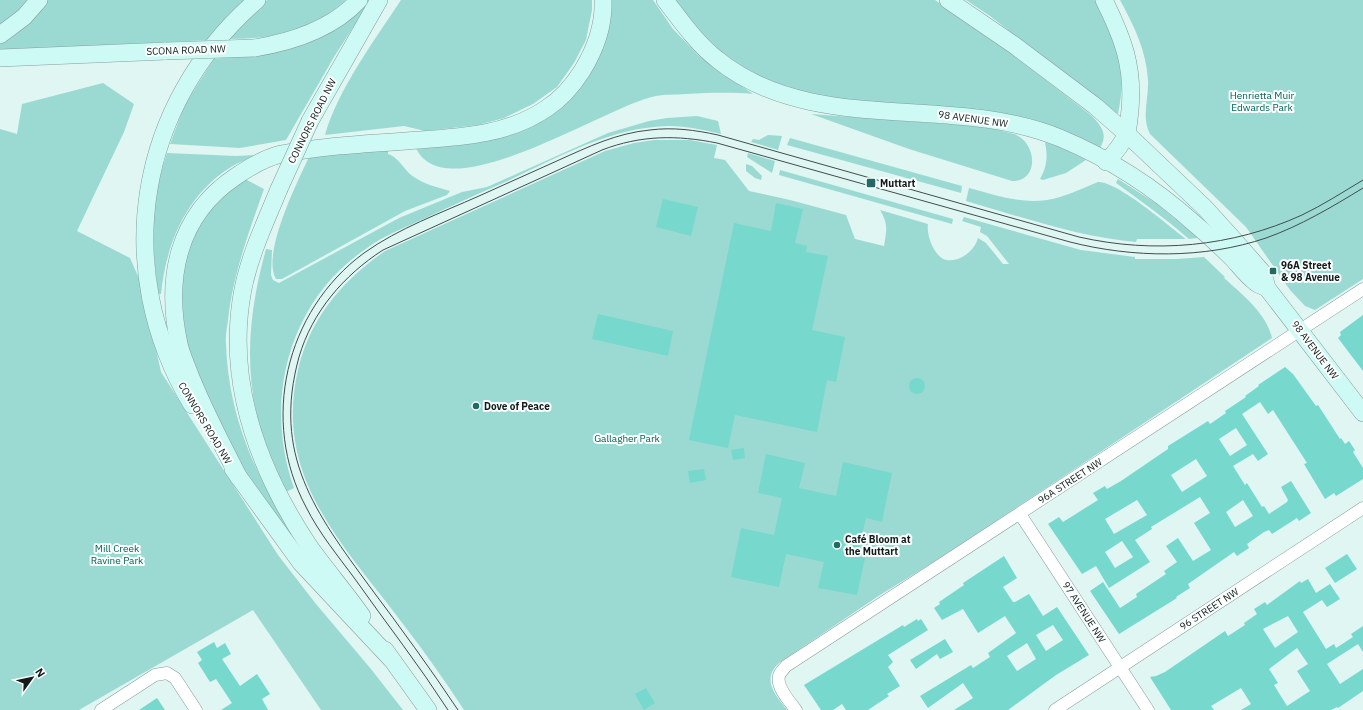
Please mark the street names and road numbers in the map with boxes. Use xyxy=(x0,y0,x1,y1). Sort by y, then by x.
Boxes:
street label: SCONA ROAD NW xyxy=(146,42,226,58)
street label: CONNORS ROAD NW xyxy=(285,76,339,166)
street label: 98 AVENUE NW xyxy=(937,108,1009,130)
street label: 98 AVENUE NW xyxy=(1289,318,1341,382)
street label: CONNORS ROAD NW xyxy=(175,380,235,467)
street label: 96A STREET NW xyxy=(1035,455,1105,507)
street label: 97 AVENUE NW xyxy=(1059,579,1109,645)
street label: 96 STREET NW xyxy=(1177,585,1241,633)

